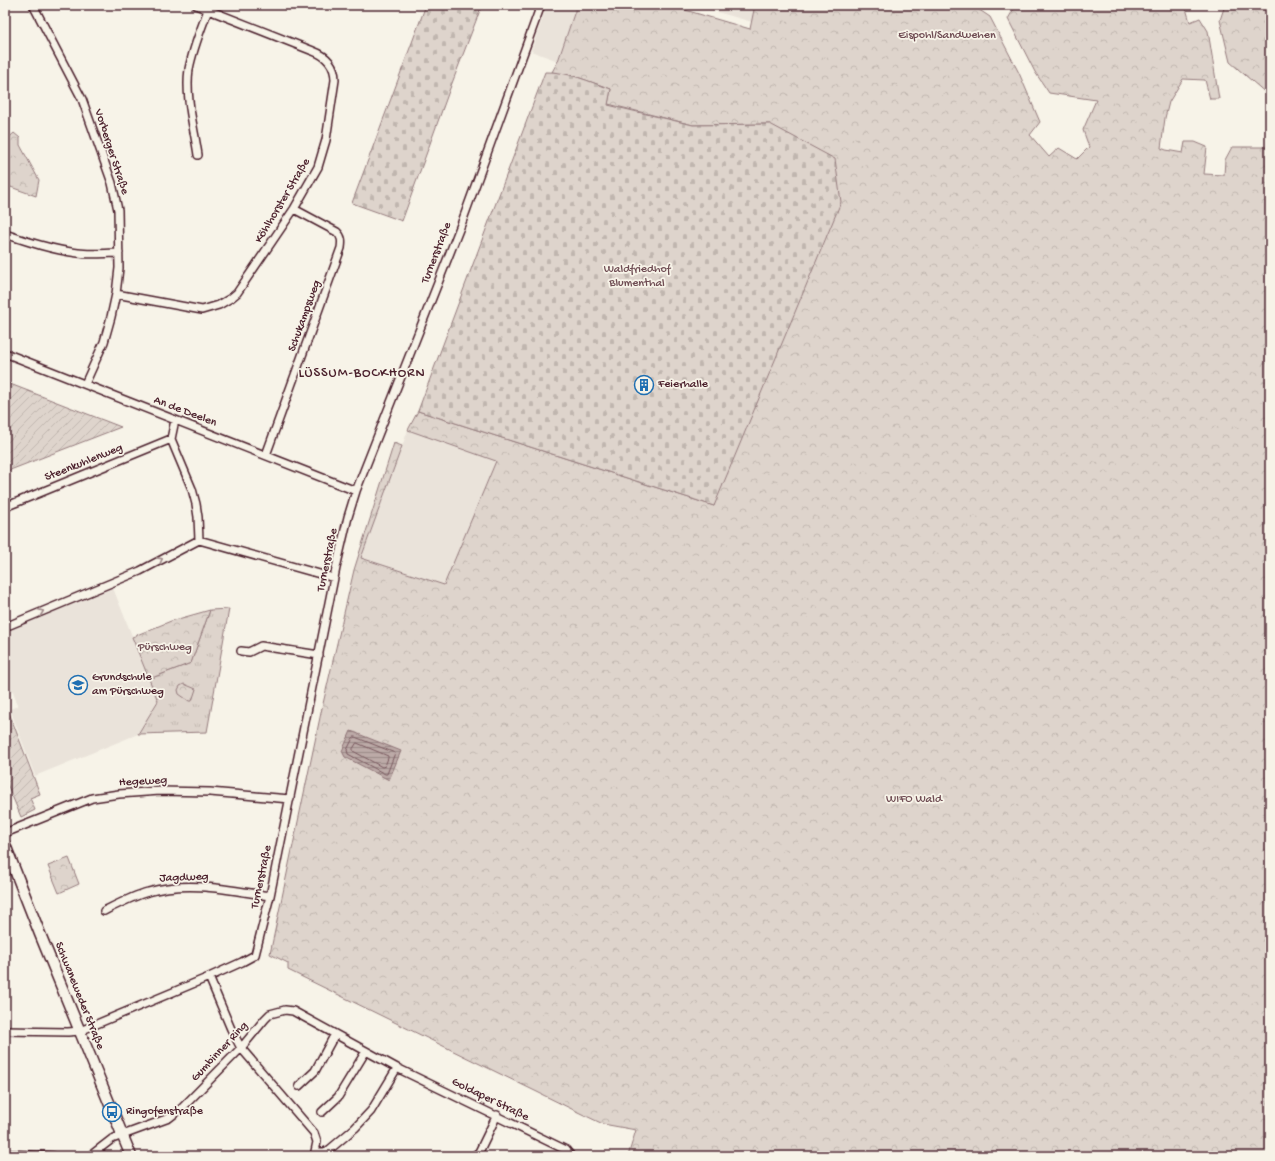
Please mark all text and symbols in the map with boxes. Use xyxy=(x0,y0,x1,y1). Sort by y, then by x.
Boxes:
park label: Eispohl/Sandwehen xyxy=(898,29,996,43)
street label: Vorberger Straße xyxy=(90,107,132,197)
street label: Köhlhorster Straße xyxy=(252,155,314,246)
street label: Turnerstraße xyxy=(419,220,455,286)
park label: Waldfriedhof Blumenthal xyxy=(604,263,672,291)
street label: Schukampsweg xyxy=(286,278,324,354)
district label: LÜSSUM-BOCKHORN xyxy=(298,365,426,382)
building icon: Feierhalle xyxy=(633,374,655,396)
place label: Feierhalle xyxy=(657,378,709,392)
street label: An de Deelen xyxy=(151,394,219,431)
street label: Steenkuhlenweg xyxy=(43,441,125,485)
street label: Turnerstraße xyxy=(314,526,342,594)
one-way arrow xyxy=(156,558,163,565)
one-way arrow xyxy=(38,609,45,617)
park label: Pürschweg xyxy=(137,641,192,655)
place label: Grundschule am Pürschweg xyxy=(92,671,164,699)
school or university icon: Grundschule am Pürschweg xyxy=(67,674,89,696)
street label: Hegeweg xyxy=(118,774,168,790)
park label: WIFO Wald xyxy=(886,793,943,807)
street label: Turnerstraße xyxy=(248,843,276,911)
street label: Jagdweg xyxy=(159,870,209,886)
street label: Schwaneweder Straße xyxy=(51,940,107,1053)
street label: Gumbinner Ring xyxy=(189,1019,251,1085)
street label: Goldaper Straße xyxy=(449,1075,532,1125)
bus stop icon: Ringofenstraße xyxy=(101,1101,123,1123)
place label: Ringofenstraße xyxy=(126,1105,204,1119)

